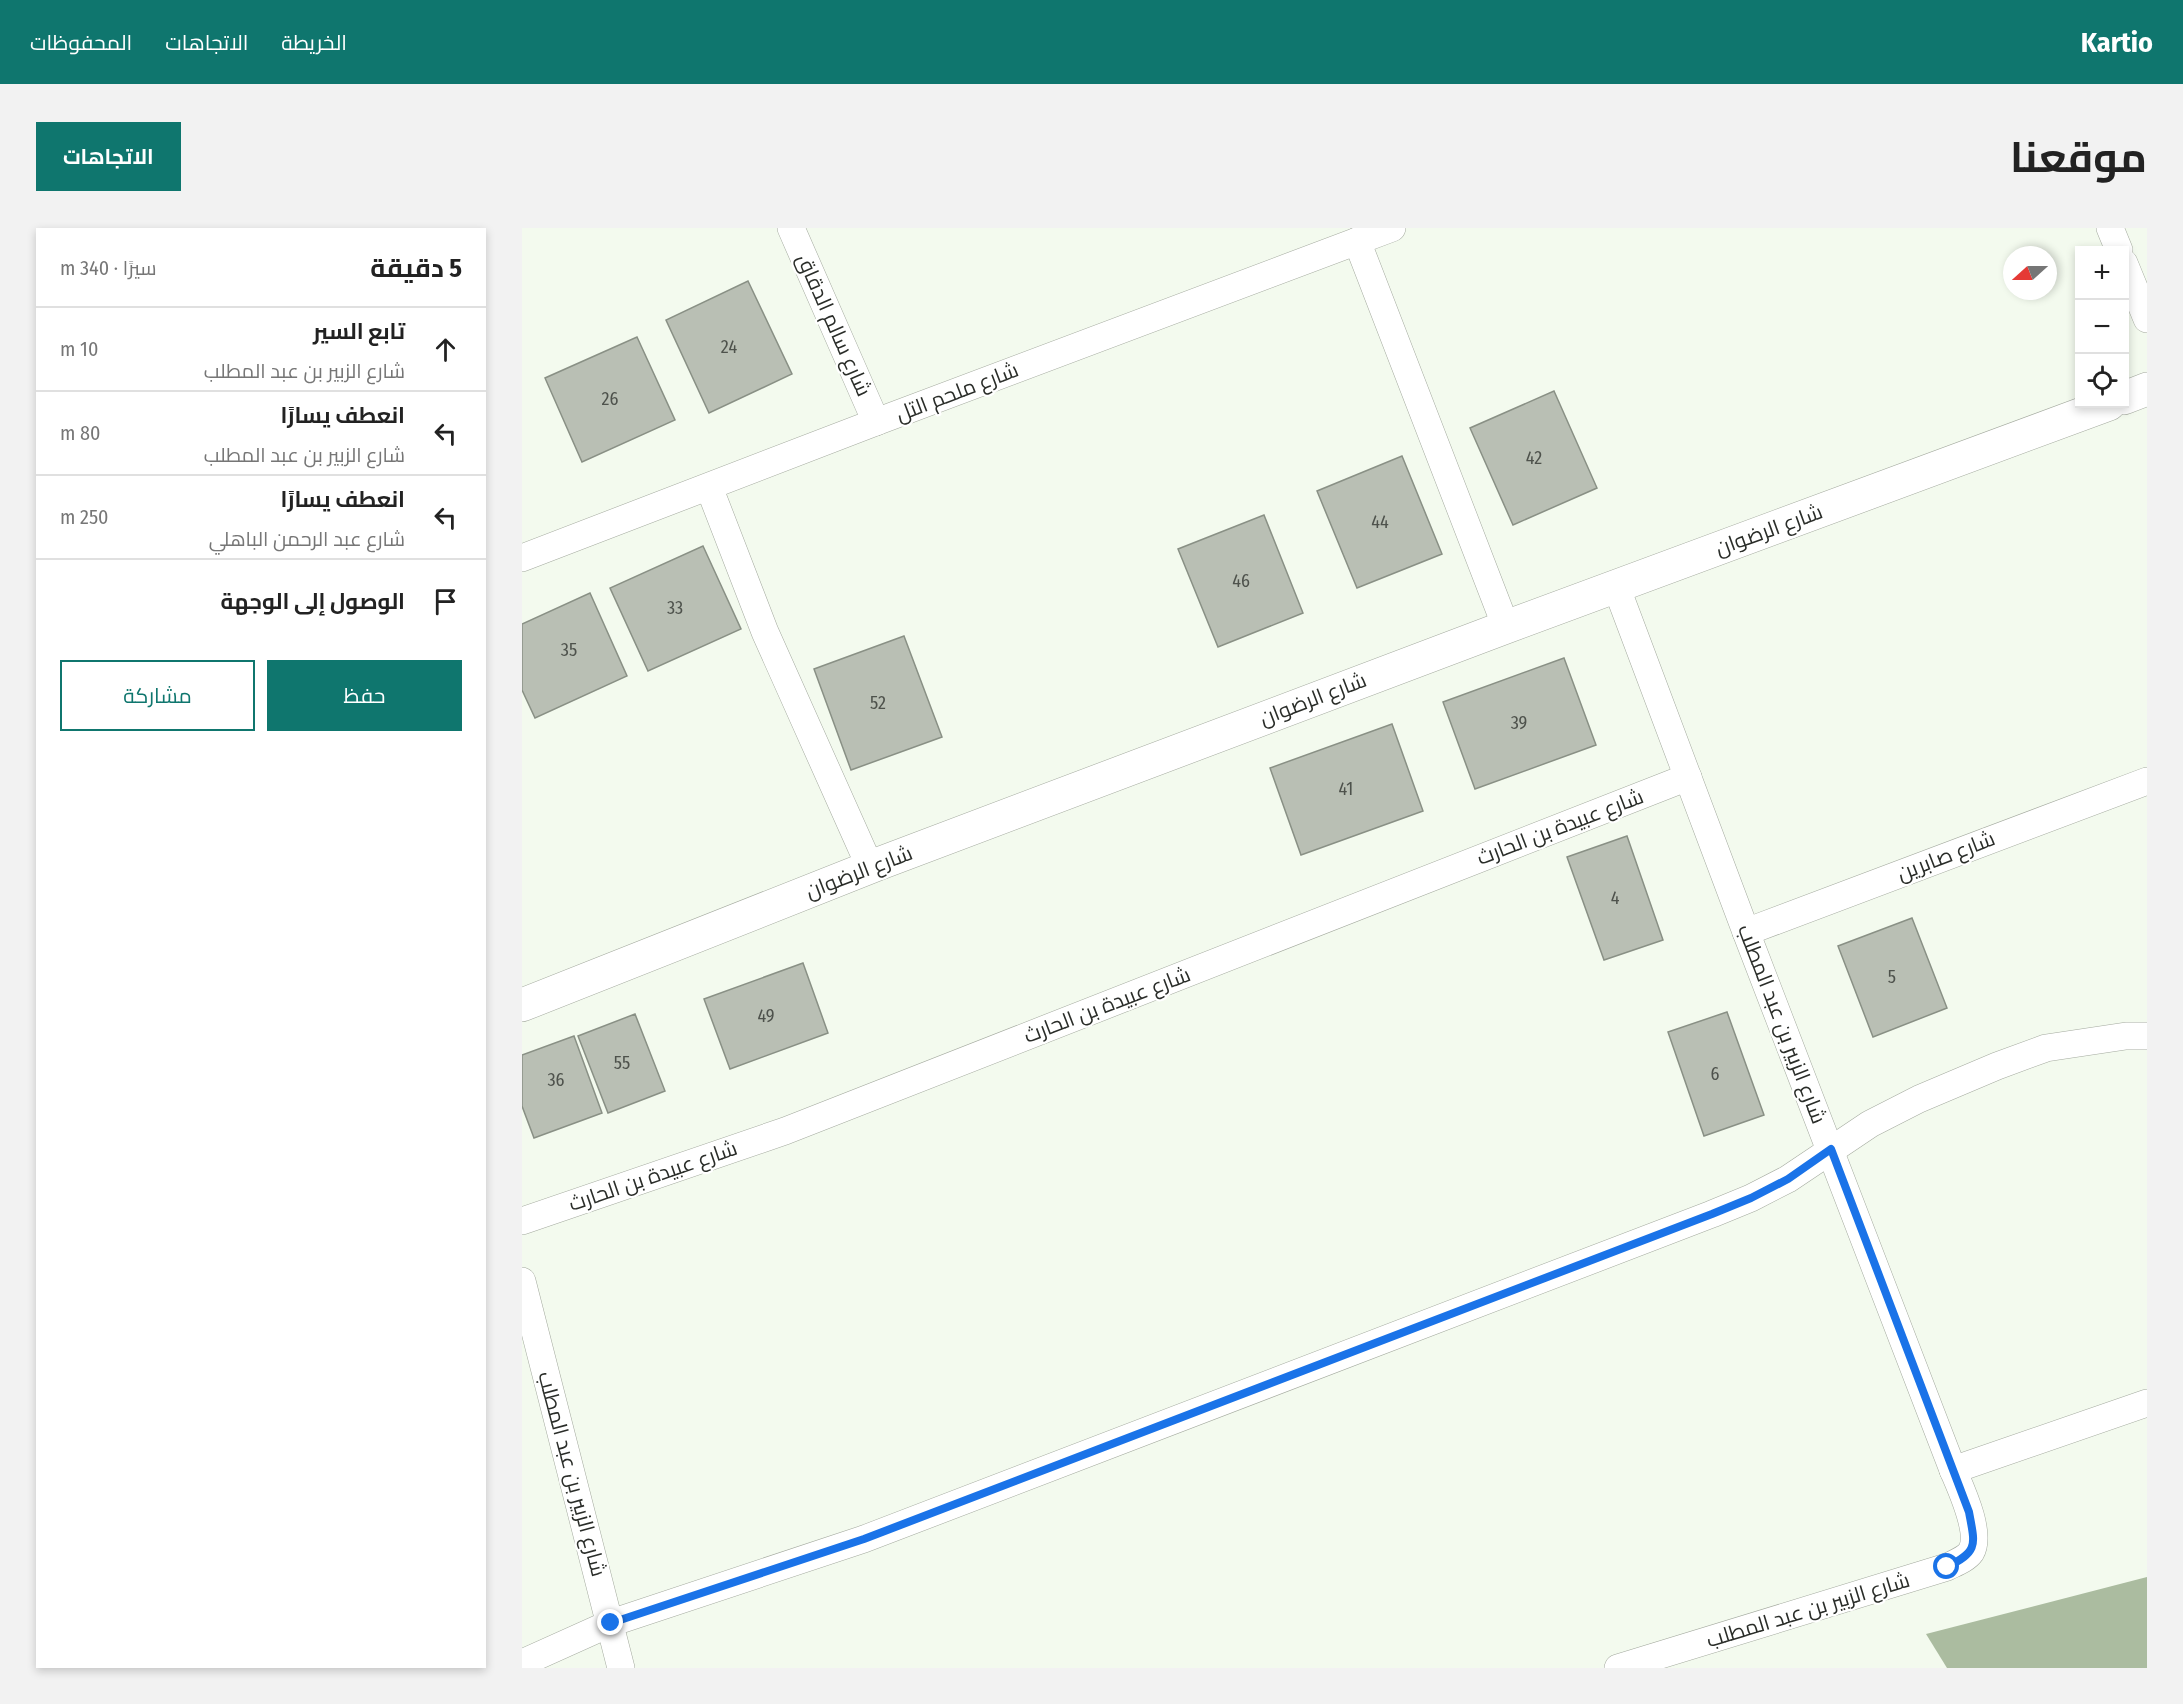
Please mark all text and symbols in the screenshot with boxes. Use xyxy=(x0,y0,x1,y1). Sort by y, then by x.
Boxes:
text: Kartio xyxy=(2081,26,2153,59)
text: المحفوظات xyxy=(30,30,132,56)
text: الاتجاهات xyxy=(165,30,248,56)
text: الخريطة xyxy=(281,30,347,56)
button: الاتجاهات xyxy=(36,122,181,191)
text: موقعنا xyxy=(2010,133,2147,183)
north arrow xyxy=(2003,246,2057,300)
map controls xyxy=(2075,246,2129,408)
button: + xyxy=(2075,246,2129,300)
street label: شارع سالم الدقاق xyxy=(790,250,877,401)
text: 5 دقيقة xyxy=(370,253,462,284)
text: سيرًا · 340 m xyxy=(60,256,157,280)
button: − xyxy=(2075,300,2129,354)
text: تابع السير xyxy=(313,318,405,345)
icon: ahead xyxy=(429,333,462,366)
house number: 24 xyxy=(721,336,737,358)
text: 10 m xyxy=(60,337,98,361)
button: locate xyxy=(2075,354,2129,408)
street label: شارع ملحم التل xyxy=(892,357,1022,428)
text: شارع الزبير بن عبد المطلب xyxy=(204,359,405,383)
house number: 26 xyxy=(602,388,619,410)
text: انعطف يسارًا xyxy=(280,402,405,429)
icon: left xyxy=(429,417,462,450)
text: 80 m xyxy=(60,421,101,445)
text: شارع الزبير بن عبد المطلب xyxy=(204,443,405,467)
house number: 42 xyxy=(1526,447,1542,469)
text: انعطف يسارًا xyxy=(280,486,405,513)
street label: شارع الرضوان xyxy=(1712,499,1827,562)
icon: left xyxy=(429,501,462,534)
text: 250 m xyxy=(60,505,109,529)
house number: 44 xyxy=(1371,511,1389,533)
text: شارع عبد الرحمن الباهلي xyxy=(209,527,405,551)
house number: 46 xyxy=(1232,570,1250,592)
icon: arrive xyxy=(429,585,462,618)
text: الوصول إلى الوجهة xyxy=(221,588,405,615)
house number: 33 xyxy=(667,597,683,619)
house number: 35 xyxy=(561,639,577,661)
button: مشاركة xyxy=(60,660,255,731)
button: حفظ xyxy=(267,660,462,731)
street label: شارع الرضوان xyxy=(1256,667,1370,732)
house number: 52 xyxy=(870,692,886,714)
house number: 39 xyxy=(1511,712,1527,734)
house number: 41 xyxy=(1339,778,1353,800)
street label: شارع عبيدة بن الحارث xyxy=(1473,783,1647,872)
street label: شارع صابرين xyxy=(1893,825,1999,888)
street label: شارع الرضوان xyxy=(802,840,916,905)
house number: 4 xyxy=(1611,887,1620,909)
street label: شارع الزبير بن عبد المطلب xyxy=(1731,921,1832,1128)
street label: شارع عبيدة بن الحارث xyxy=(1020,961,1194,1050)
house number: 5 xyxy=(1888,966,1896,988)
house number: 49 xyxy=(757,1005,775,1027)
house number: 55 xyxy=(614,1052,630,1074)
house number: 6 xyxy=(1711,1063,1720,1085)
house number: 36 xyxy=(547,1069,565,1091)
street label: شارع عبيدة بن الحارث xyxy=(565,1135,741,1218)
street label: شارع الزبير بن عبد المطلب xyxy=(531,1369,612,1580)
route start xyxy=(1933,1553,1959,1579)
street label: شارع الزبير بن عبد المطلب xyxy=(1703,1567,1913,1654)
route end xyxy=(597,1609,623,1635)

